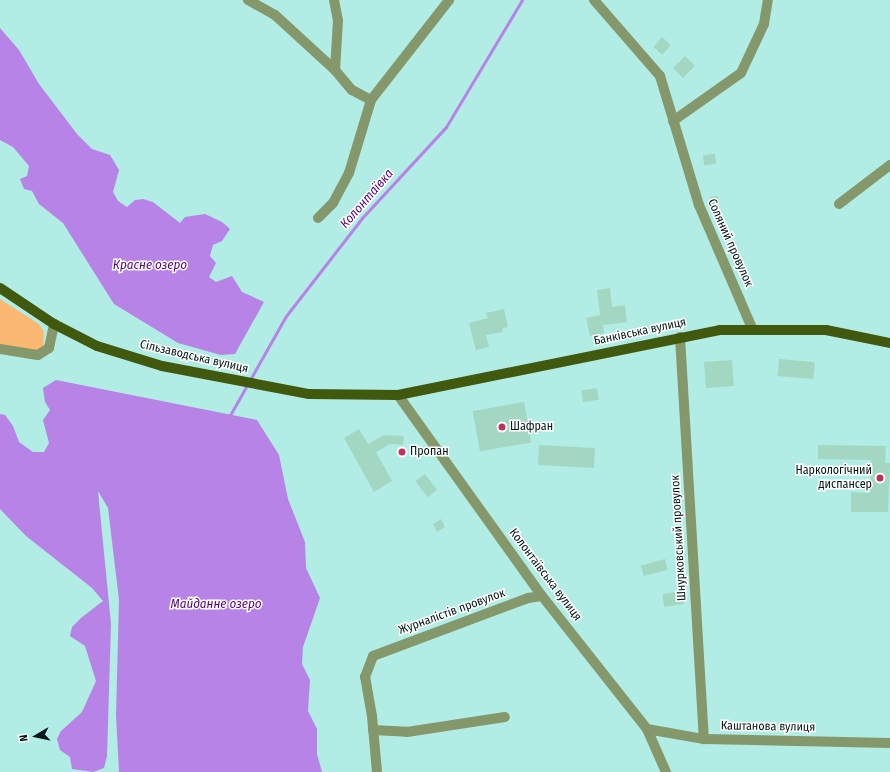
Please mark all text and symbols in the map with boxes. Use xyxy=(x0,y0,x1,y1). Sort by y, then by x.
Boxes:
water label: Колонтаївка xyxy=(337,166,397,232)
street label: Соляний провулок xyxy=(704,197,756,289)
water label: Красне озеро xyxy=(113,257,187,273)
street label: Банківська вулиця xyxy=(593,315,687,349)
street label: Сільзаводська вулиця xyxy=(138,338,250,376)
place label: Шафран xyxy=(510,420,553,434)
marker: Шафран xyxy=(497,422,507,432)
place label: Пропан xyxy=(410,445,449,459)
marker: Пропан xyxy=(397,447,407,457)
place label: Наркологічний диспансер xyxy=(795,464,872,492)
marker: Наркологічний диспансер xyxy=(875,473,885,483)
street label: Шнурковський провулок xyxy=(669,475,689,601)
street label: Колонтаївська вулиця xyxy=(506,526,584,624)
street label: Журналістів провулок xyxy=(397,586,507,638)
water label: Майданне озеро xyxy=(170,596,262,612)
north arrow xyxy=(16,716,56,756)
street label: Каштанова вулиця xyxy=(721,719,815,735)
text: N xyxy=(17,734,31,742)

